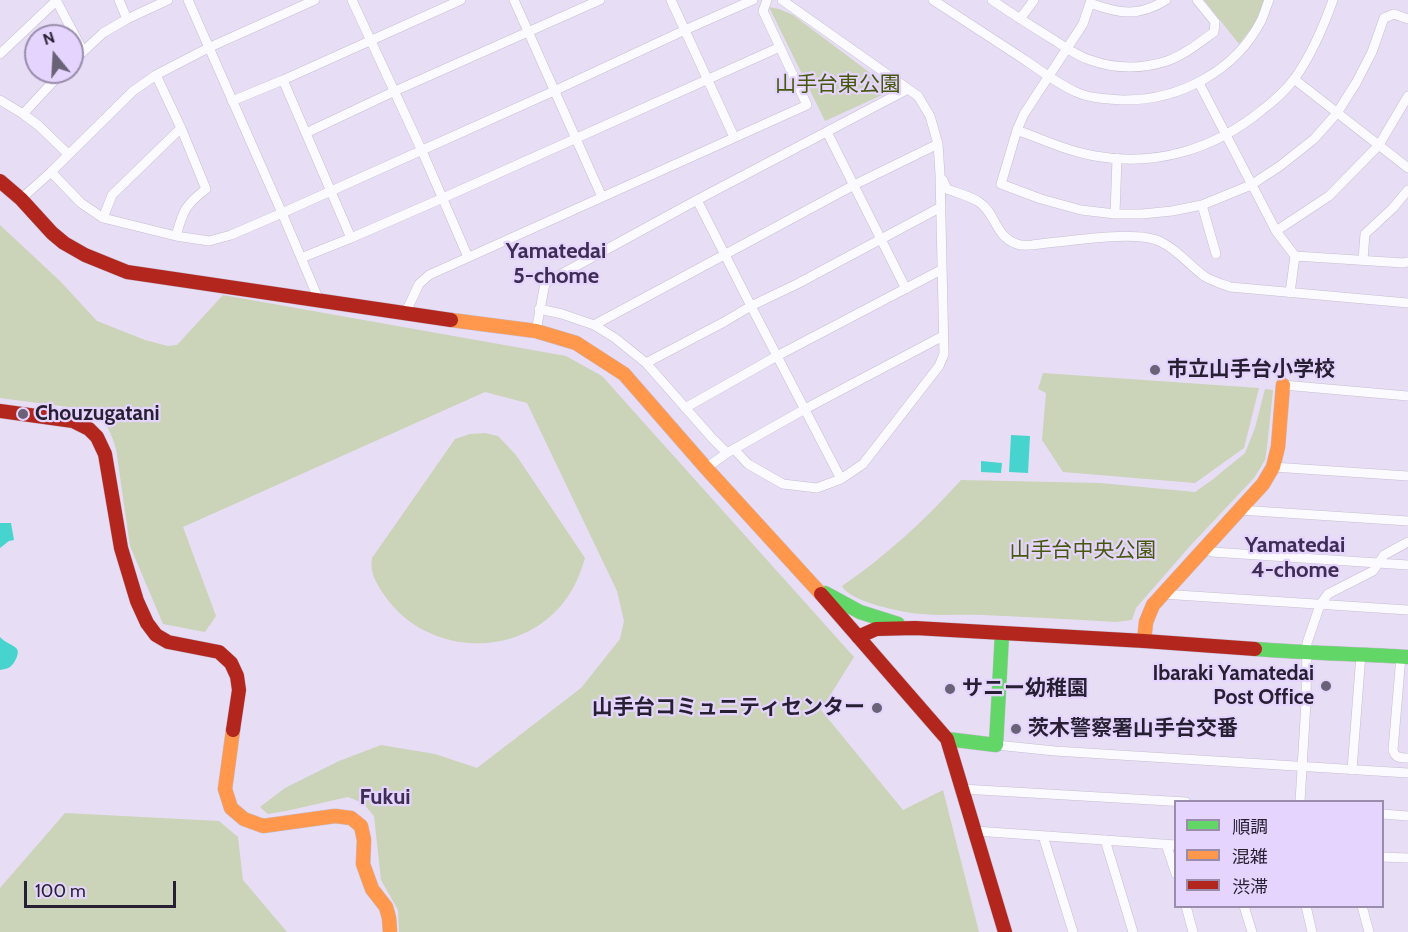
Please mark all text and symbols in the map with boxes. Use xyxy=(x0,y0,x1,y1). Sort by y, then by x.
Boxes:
north arrow xyxy=(24,24,84,84)
text: N xyxy=(41,28,57,49)
park label: 山手台東公園 xyxy=(775,72,901,98)
district label: Yamatedai 5-chome xyxy=(506,239,606,290)
place label: 市立山手台小学校 xyxy=(1167,357,1335,383)
marker: 市立山手台小学校 xyxy=(1148,363,1162,377)
place label: Chouzugatani xyxy=(35,401,160,427)
marker: Chouzugatani xyxy=(16,407,30,421)
district label: Yamatedai 4-chome xyxy=(1245,533,1345,584)
park label: 山手台中央公園 xyxy=(1010,538,1156,564)
place label: Ibaraki Yamatedai Post Office xyxy=(1153,661,1314,711)
place label: サニー幼稚園 xyxy=(962,676,1088,702)
marker: Ibaraki Yamatedai Post Office xyxy=(1319,679,1333,693)
marker: サニー幼稚園 xyxy=(943,682,957,696)
place label: 山手台コミュニティセンター xyxy=(592,695,865,721)
marker: 山手台コミュニティセンター xyxy=(870,701,884,715)
place label: 茨木警察署山手台交番 xyxy=(1028,716,1238,742)
marker: 茨木警察署山手台交番 xyxy=(1009,722,1023,736)
district label: Fukui xyxy=(359,785,411,811)
legend xyxy=(1174,800,1384,908)
text: 順調 xyxy=(1232,816,1268,838)
text: 混雑 xyxy=(1232,846,1268,868)
scale bar xyxy=(27,869,178,907)
text: 渋滞 xyxy=(1232,876,1268,898)
text: 100 m xyxy=(35,880,86,902)

